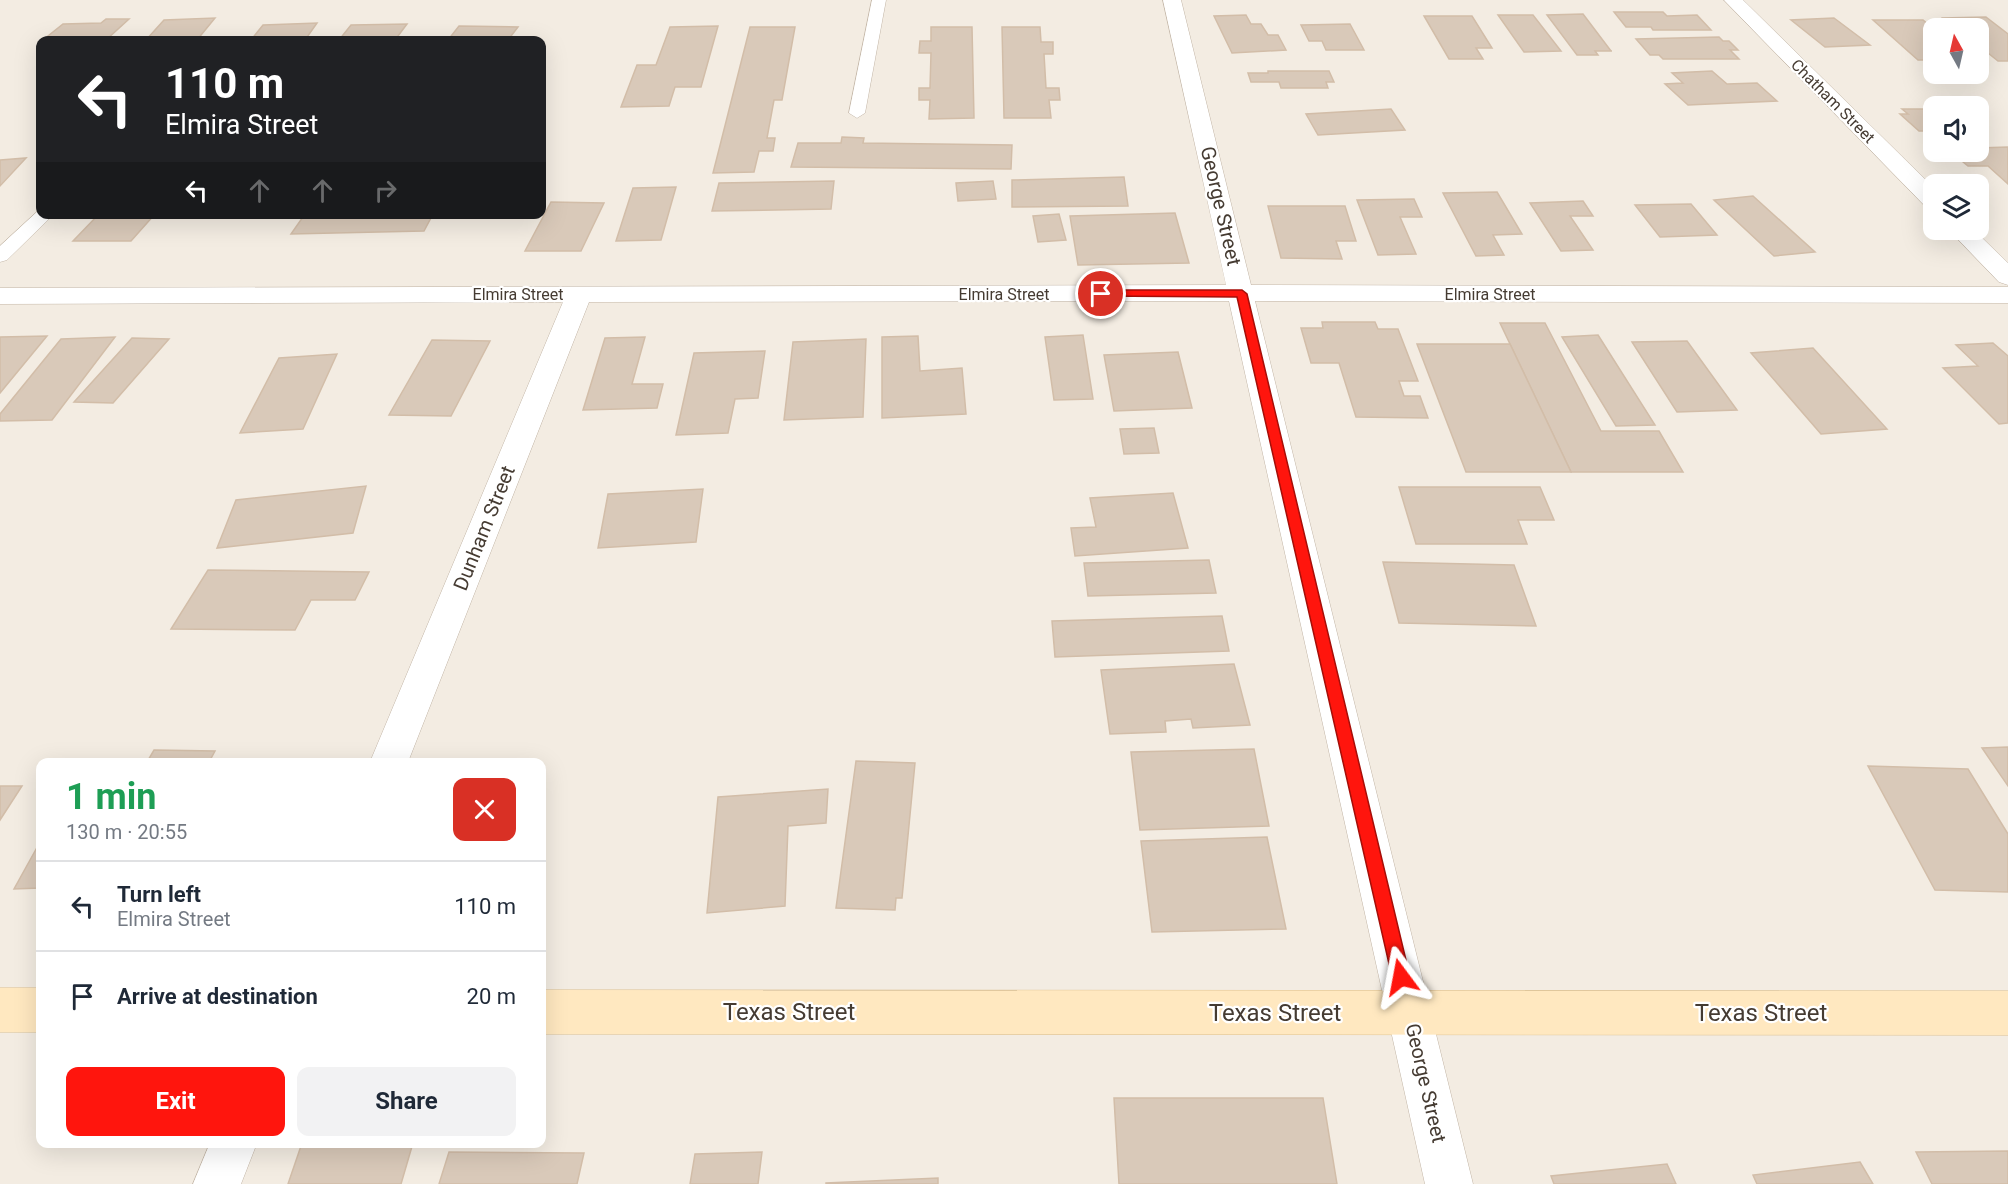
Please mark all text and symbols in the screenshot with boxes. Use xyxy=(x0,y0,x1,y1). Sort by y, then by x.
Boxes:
north arrow xyxy=(1923,18,1989,84)
map controls xyxy=(1923,18,1989,240)
street label: Chatham Street xyxy=(1787,55,1879,147)
text: 110 m xyxy=(165,59,284,108)
icon: left xyxy=(66,60,144,138)
button: sound xyxy=(1923,96,1989,162)
text: Elmira Street xyxy=(165,109,318,141)
street label: George Street xyxy=(1196,144,1246,268)
icon: left xyxy=(180,174,213,207)
icon: ahead xyxy=(243,174,276,207)
icon: ahead xyxy=(306,174,339,207)
icon: right xyxy=(369,174,402,207)
button: layers xyxy=(1923,174,1989,240)
pin xyxy=(1075,268,1126,319)
icon: arrive xyxy=(1084,277,1117,310)
street label: Elmira Street xyxy=(473,285,563,304)
street label: Elmira Street xyxy=(959,285,1049,304)
street label: Elmira Street xyxy=(1445,285,1535,304)
street label: Dunham Street xyxy=(448,462,520,594)
text: 1 min xyxy=(66,776,157,818)
button: close xyxy=(453,778,516,841)
text: 130 m · 20:55 xyxy=(66,820,187,844)
text: Turn left xyxy=(117,882,201,907)
icon: left xyxy=(66,890,99,923)
text: 110 m xyxy=(454,894,516,919)
text: Elmira Street xyxy=(117,907,231,931)
position arrow xyxy=(1369,945,1433,1009)
icon: arrive xyxy=(66,980,99,1013)
text: Arrive at destination xyxy=(117,984,318,1009)
text: 20 m xyxy=(467,984,516,1009)
street label: Texas Street xyxy=(723,998,855,1026)
street label: Texas Street xyxy=(1209,999,1341,1027)
street label: Texas Street xyxy=(1695,999,1827,1027)
street label: George Street xyxy=(1401,1021,1451,1145)
button: Exit xyxy=(66,1067,285,1136)
button: Share xyxy=(297,1067,516,1136)

